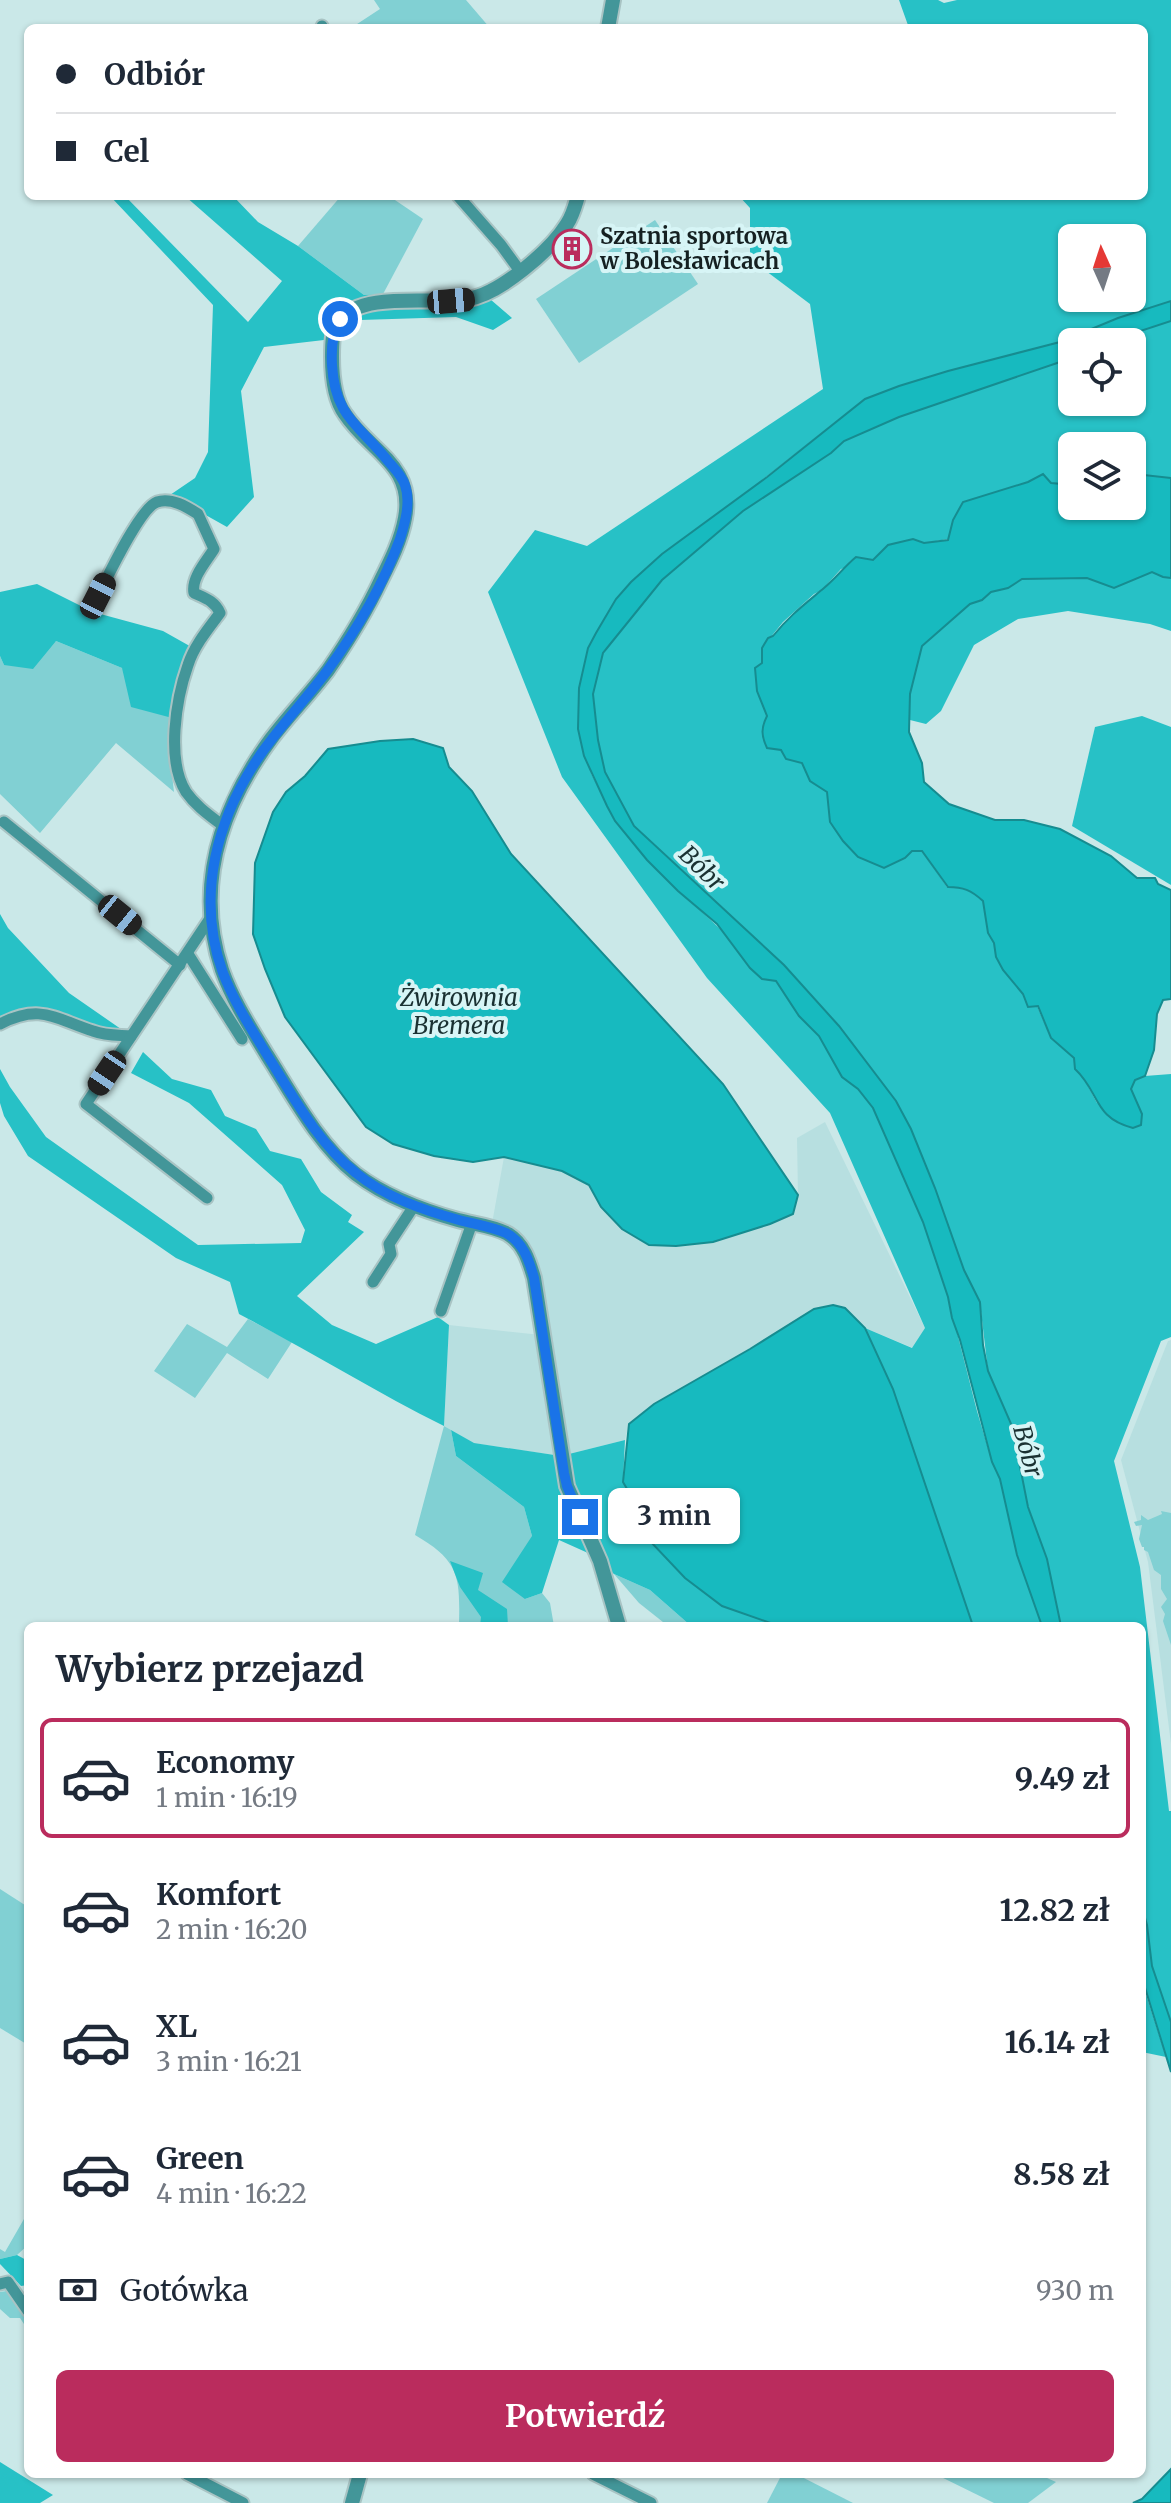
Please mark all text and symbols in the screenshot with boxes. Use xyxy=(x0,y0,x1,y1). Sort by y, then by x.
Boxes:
text: Odbiór xyxy=(104,55,205,93)
text: Cel xyxy=(104,132,149,170)
place label: Szatnia sportowa w Bolesławicach xyxy=(599,222,788,275)
north arrow xyxy=(1058,224,1146,312)
map controls xyxy=(1058,224,1146,520)
building icon: Szatnia sportowa w Bolesławicach xyxy=(551,228,593,270)
car xyxy=(426,287,476,315)
route start xyxy=(322,301,358,337)
button: locate xyxy=(1058,328,1146,416)
button: layers xyxy=(1058,432,1146,520)
car xyxy=(76,569,120,623)
water label: Bóbr xyxy=(673,839,732,898)
car xyxy=(94,891,146,939)
water label: Żwirownia Bremera xyxy=(399,982,518,1041)
car xyxy=(84,1046,130,1100)
water label: Bóbr xyxy=(1006,1422,1050,1481)
callout: 3 min xyxy=(608,1489,740,1545)
route end xyxy=(562,1499,598,1535)
text: 3 min xyxy=(637,1499,711,1532)
text: Wybierz przejazd xyxy=(56,1647,364,1692)
icon: car xyxy=(60,1742,132,1814)
text: Economy xyxy=(156,1743,294,1781)
text: 9.49 zł xyxy=(1015,1759,1110,1797)
text: 1 min · 16:19 xyxy=(156,1781,298,1814)
icon: car xyxy=(60,1874,132,1946)
text: Komfort xyxy=(156,1875,281,1913)
text: 12.82 zł xyxy=(1000,1891,1110,1929)
text: 2 min · 16:20 xyxy=(156,1913,308,1946)
icon: car xyxy=(60,2006,132,2078)
text: XL xyxy=(156,2007,197,2045)
text: 16.14 zł xyxy=(1005,2023,1110,2061)
text: 3 min · 16:21 xyxy=(156,2045,302,2078)
icon: car xyxy=(60,2138,132,2210)
text: Green xyxy=(156,2139,244,2177)
text: 8.58 zł xyxy=(1013,2155,1110,2193)
text: 4 min · 16:22 xyxy=(156,2177,307,2210)
icon: cash xyxy=(56,2268,100,2312)
text: Gotówka xyxy=(120,2271,249,2309)
text: 930 m xyxy=(1036,2274,1114,2307)
button: Potwierdź xyxy=(56,2370,1114,2462)

